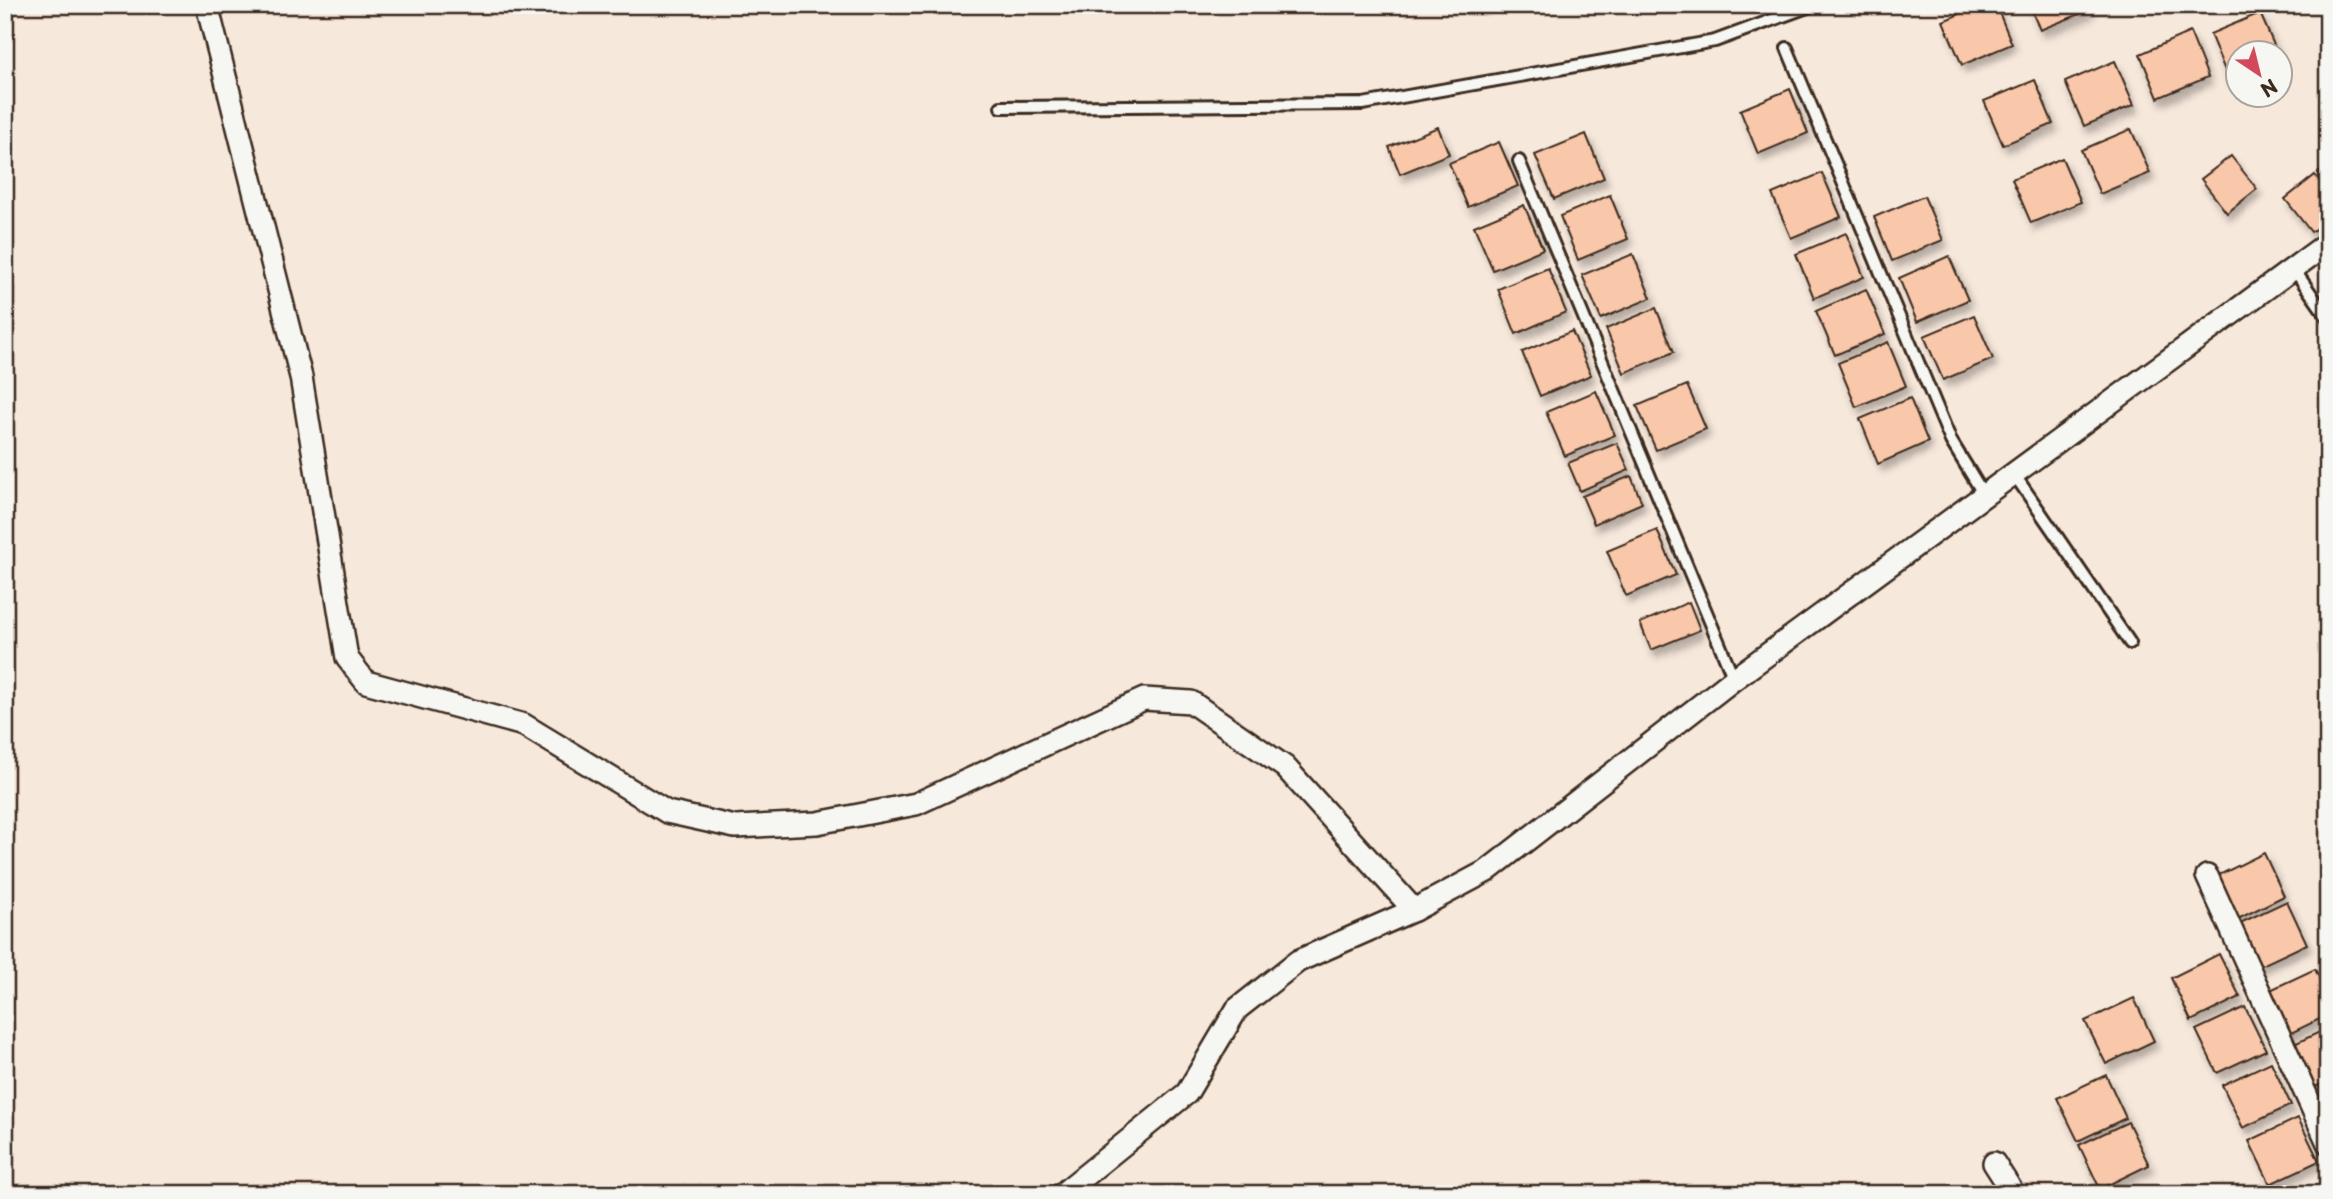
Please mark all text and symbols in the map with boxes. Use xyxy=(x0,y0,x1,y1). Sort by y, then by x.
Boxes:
north arrow xyxy=(2224,38,2294,108)
text: N xyxy=(2255,73,2284,105)

